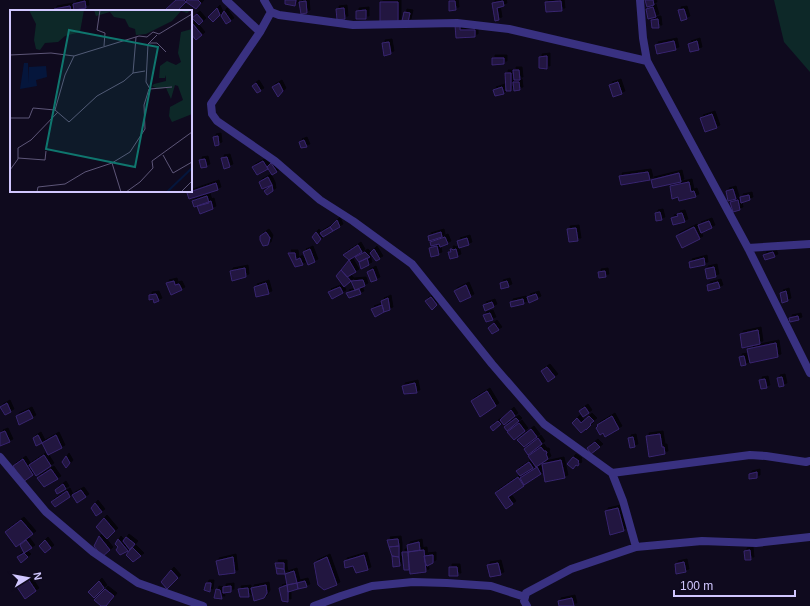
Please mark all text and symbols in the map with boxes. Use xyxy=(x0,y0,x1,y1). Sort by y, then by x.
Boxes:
inset map xyxy=(10,10,192,192)
north arrow xyxy=(8,558,48,598)
text: N xyxy=(31,571,44,581)
scale bar xyxy=(674,572,795,598)
text: 100 m xyxy=(680,579,713,593)

